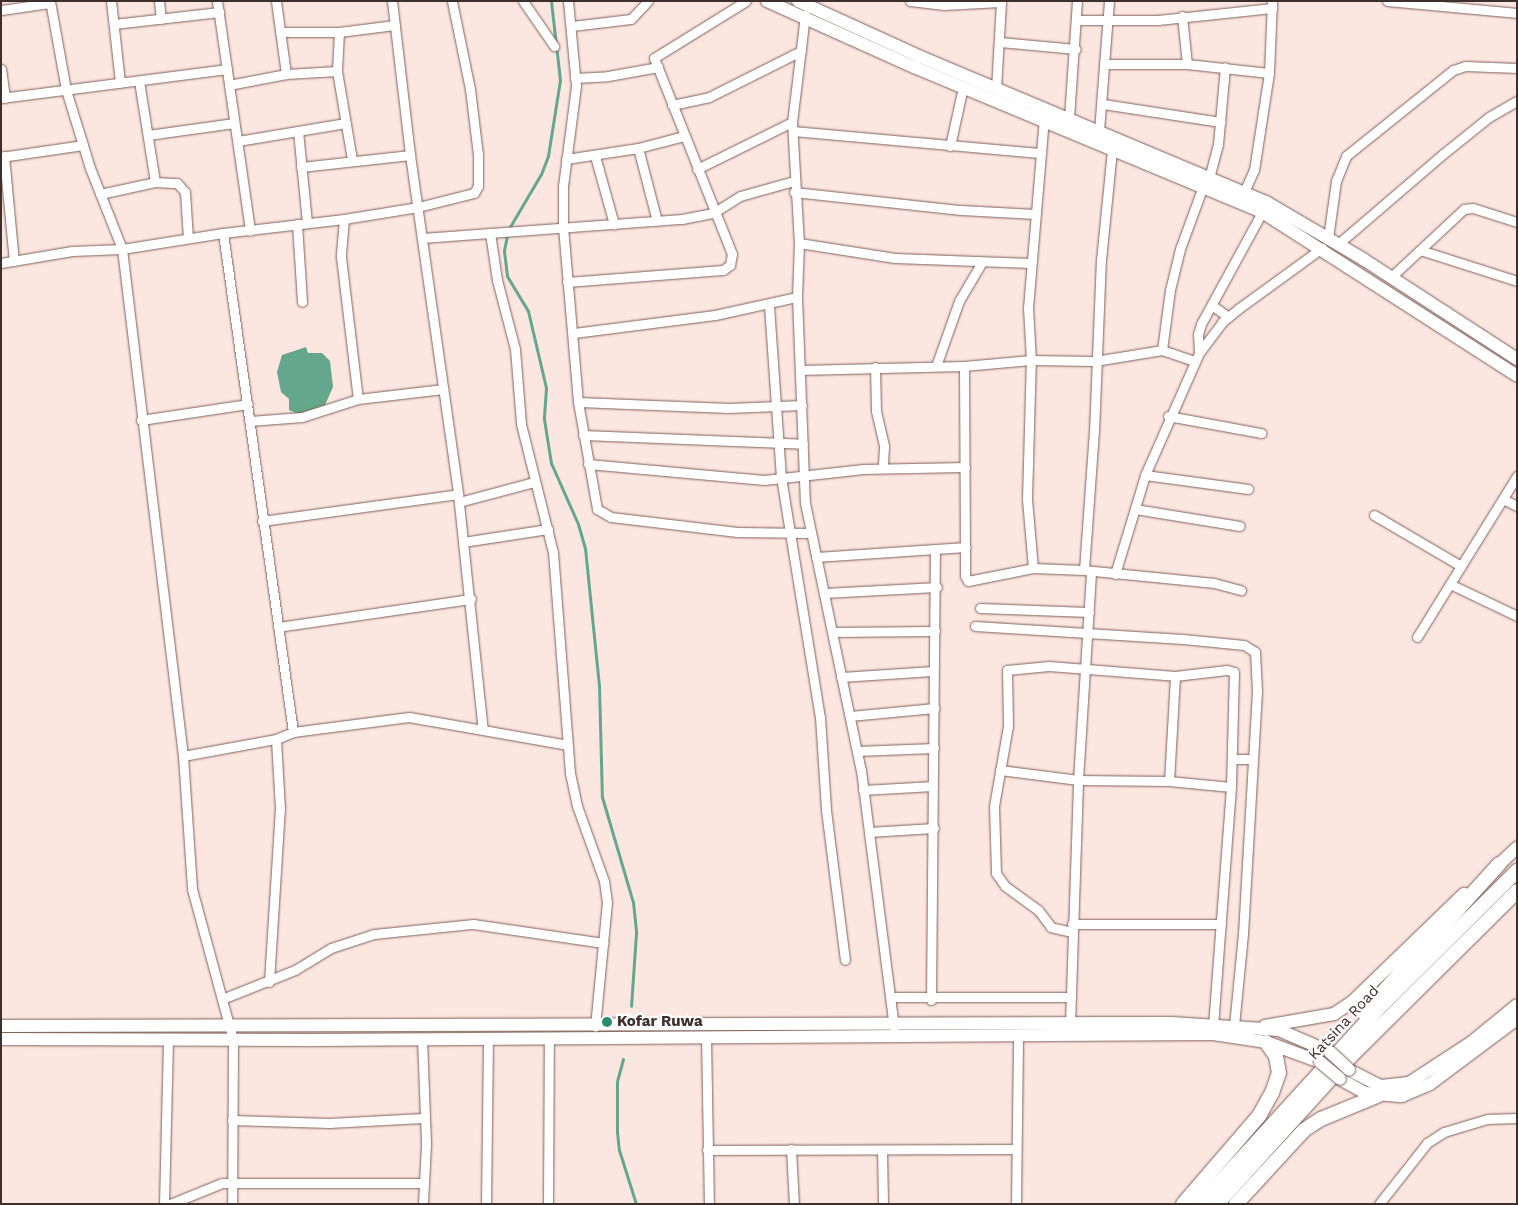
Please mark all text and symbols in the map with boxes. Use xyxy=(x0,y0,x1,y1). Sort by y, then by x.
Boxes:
street label: Katsina Road xyxy=(1305,982,1383,1064)
place label: Kofar Ruwa xyxy=(617,1013,703,1031)
marker: Kofar Ruwa xyxy=(601,1016,613,1028)

